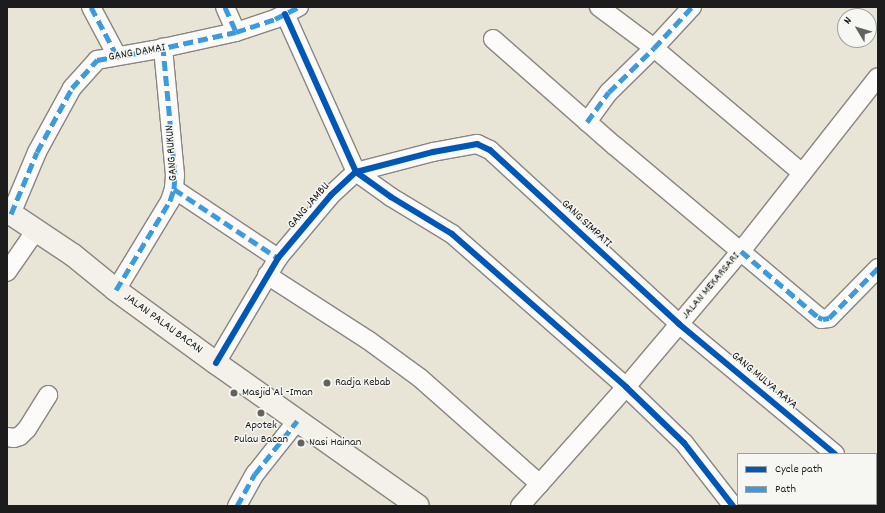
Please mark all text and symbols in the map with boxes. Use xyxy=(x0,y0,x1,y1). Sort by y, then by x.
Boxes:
north arrow xyxy=(837,8,877,48)
text: N xyxy=(840,14,856,28)
street label: GANG DAMAI xyxy=(107,41,167,65)
street label: GANG RUKUN xyxy=(163,124,181,182)
street label: GANG JAMBU xyxy=(285,180,333,232)
street label: GANG SIMPATI xyxy=(558,197,614,251)
street label: JALAN MEKARSARI xyxy=(679,250,743,322)
street label: JALAN PALAU BACAN xyxy=(121,291,205,357)
street label: GANG MULYA RAYA xyxy=(728,349,800,413)
place label: Radja Kebab xyxy=(335,376,390,390)
marker: Radja Kebab xyxy=(322,378,332,388)
place label: Masjid Al -Iman xyxy=(242,386,313,400)
marker: Masjid Al -Iman xyxy=(229,388,239,398)
marker: Apotek Pulau Bacan xyxy=(256,408,266,418)
place label: Apotek Pulau Bacan xyxy=(234,419,288,447)
place label: Nasi Hainan xyxy=(309,436,361,450)
marker: Nasi Hainan xyxy=(296,438,306,448)
legend xyxy=(737,453,877,505)
text: Cycle path xyxy=(775,461,823,478)
text: Path xyxy=(775,481,796,498)

